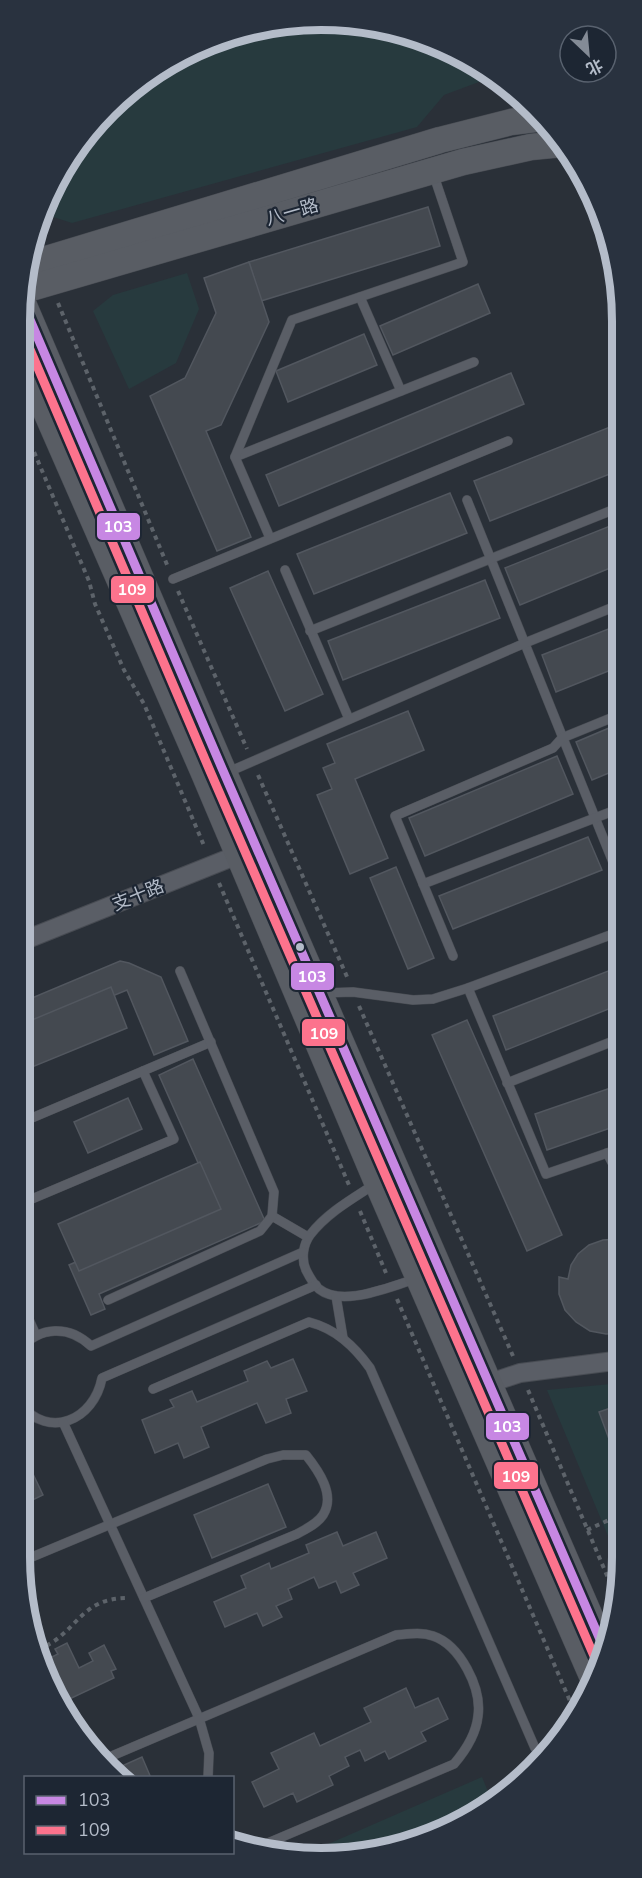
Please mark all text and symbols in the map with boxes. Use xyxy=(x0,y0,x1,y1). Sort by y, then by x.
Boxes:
north arrow xyxy=(558,24,618,84)
text: 北 xyxy=(582,53,606,80)
street label: 八一路 xyxy=(263,193,321,231)
line badge: 103 xyxy=(96,512,141,541)
text: 103 xyxy=(104,516,132,538)
line badge: 109 xyxy=(110,575,155,604)
text: 109 xyxy=(118,579,146,601)
street label: 支十路 xyxy=(108,874,168,916)
unlabelled marker xyxy=(294,941,306,953)
line badge: 103 xyxy=(290,962,335,991)
text: 103 xyxy=(298,966,326,988)
line badge: 109 xyxy=(301,1018,346,1047)
text: 109 xyxy=(310,1023,338,1045)
line badge: 103 xyxy=(485,1412,530,1441)
text: 103 xyxy=(493,1416,521,1438)
line badge: 109 xyxy=(493,1461,539,1490)
text: 109 xyxy=(502,1466,530,1488)
legend xyxy=(24,1776,234,1854)
text: 103 xyxy=(78,1788,110,1812)
text: 109 xyxy=(78,1818,110,1842)

